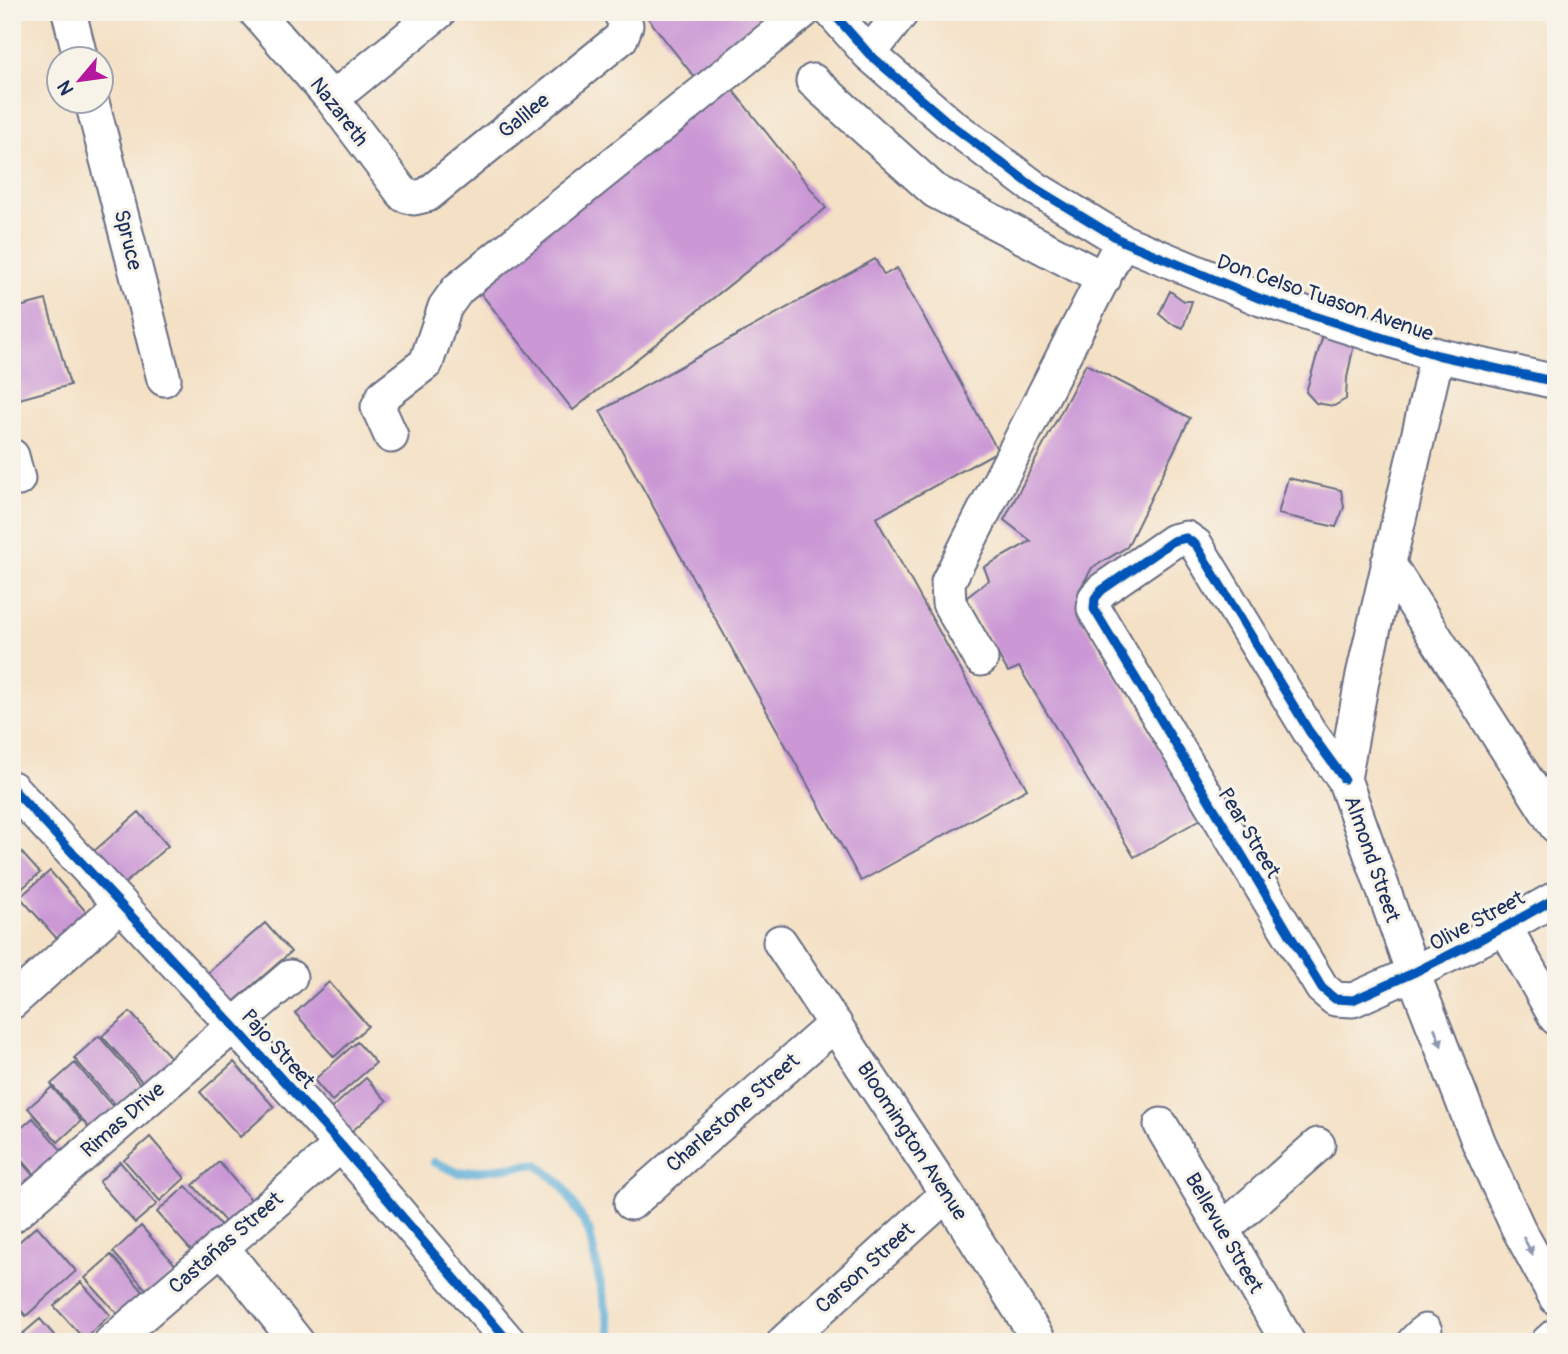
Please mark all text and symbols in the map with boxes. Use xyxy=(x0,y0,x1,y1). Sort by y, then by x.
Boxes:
north arrow xyxy=(46,46,116,116)
street label: Nazareth xyxy=(304,72,374,152)
text: N xyxy=(52,76,80,99)
street label: Galilee xyxy=(493,87,556,145)
street label: Spruce xyxy=(107,207,149,274)
street label: Don Celso Tuason Avenue xyxy=(1213,248,1437,348)
street label: Pear Street xyxy=(1211,783,1287,884)
street label: Almond Street xyxy=(1338,792,1406,926)
street label: Olive Street xyxy=(1425,884,1530,957)
street label: Pajo Street xyxy=(235,1004,321,1095)
one-way arrow xyxy=(1433,1027,1444,1048)
street label: Charlestone Street xyxy=(661,1047,806,1178)
street label: Bloomington Avenue xyxy=(851,1057,974,1226)
street label: Rimas Drive xyxy=(75,1076,171,1164)
street label: Bellevue Street xyxy=(1179,1168,1270,1298)
street label: Castañas Street xyxy=(163,1186,289,1300)
street label: Carson Street xyxy=(810,1216,921,1320)
one-way arrow xyxy=(1522,1236,1534,1256)

